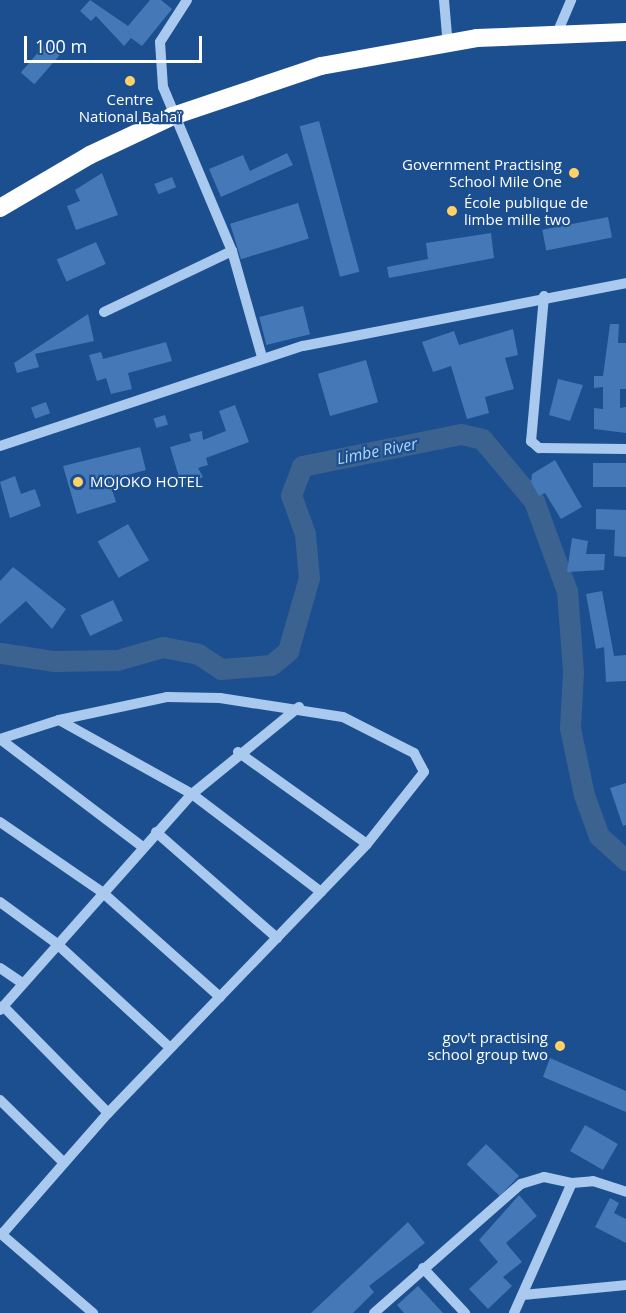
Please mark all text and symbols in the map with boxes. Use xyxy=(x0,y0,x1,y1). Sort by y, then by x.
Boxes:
scale bar xyxy=(27,24,206,62)
text: 100 m xyxy=(35,34,87,58)
marker: Centre National Bahaï xyxy=(123,74,137,88)
place label: Centre National Bahaï xyxy=(79,90,181,125)
place label: Government Practising School Mile One xyxy=(402,155,562,190)
marker: Government Practising School Mile One xyxy=(567,166,581,180)
place label: École publique de limbe mille two xyxy=(464,193,588,228)
marker: École publique de limbe mille two xyxy=(445,204,459,218)
water label: Limbe River xyxy=(335,434,419,468)
place label: MOJOKO HOTEL xyxy=(90,473,203,491)
marker: MOJOKO HOTEL xyxy=(71,475,85,489)
place label: gov't practising school group two xyxy=(427,1028,548,1063)
marker: gov't practising school group two xyxy=(553,1039,567,1053)

